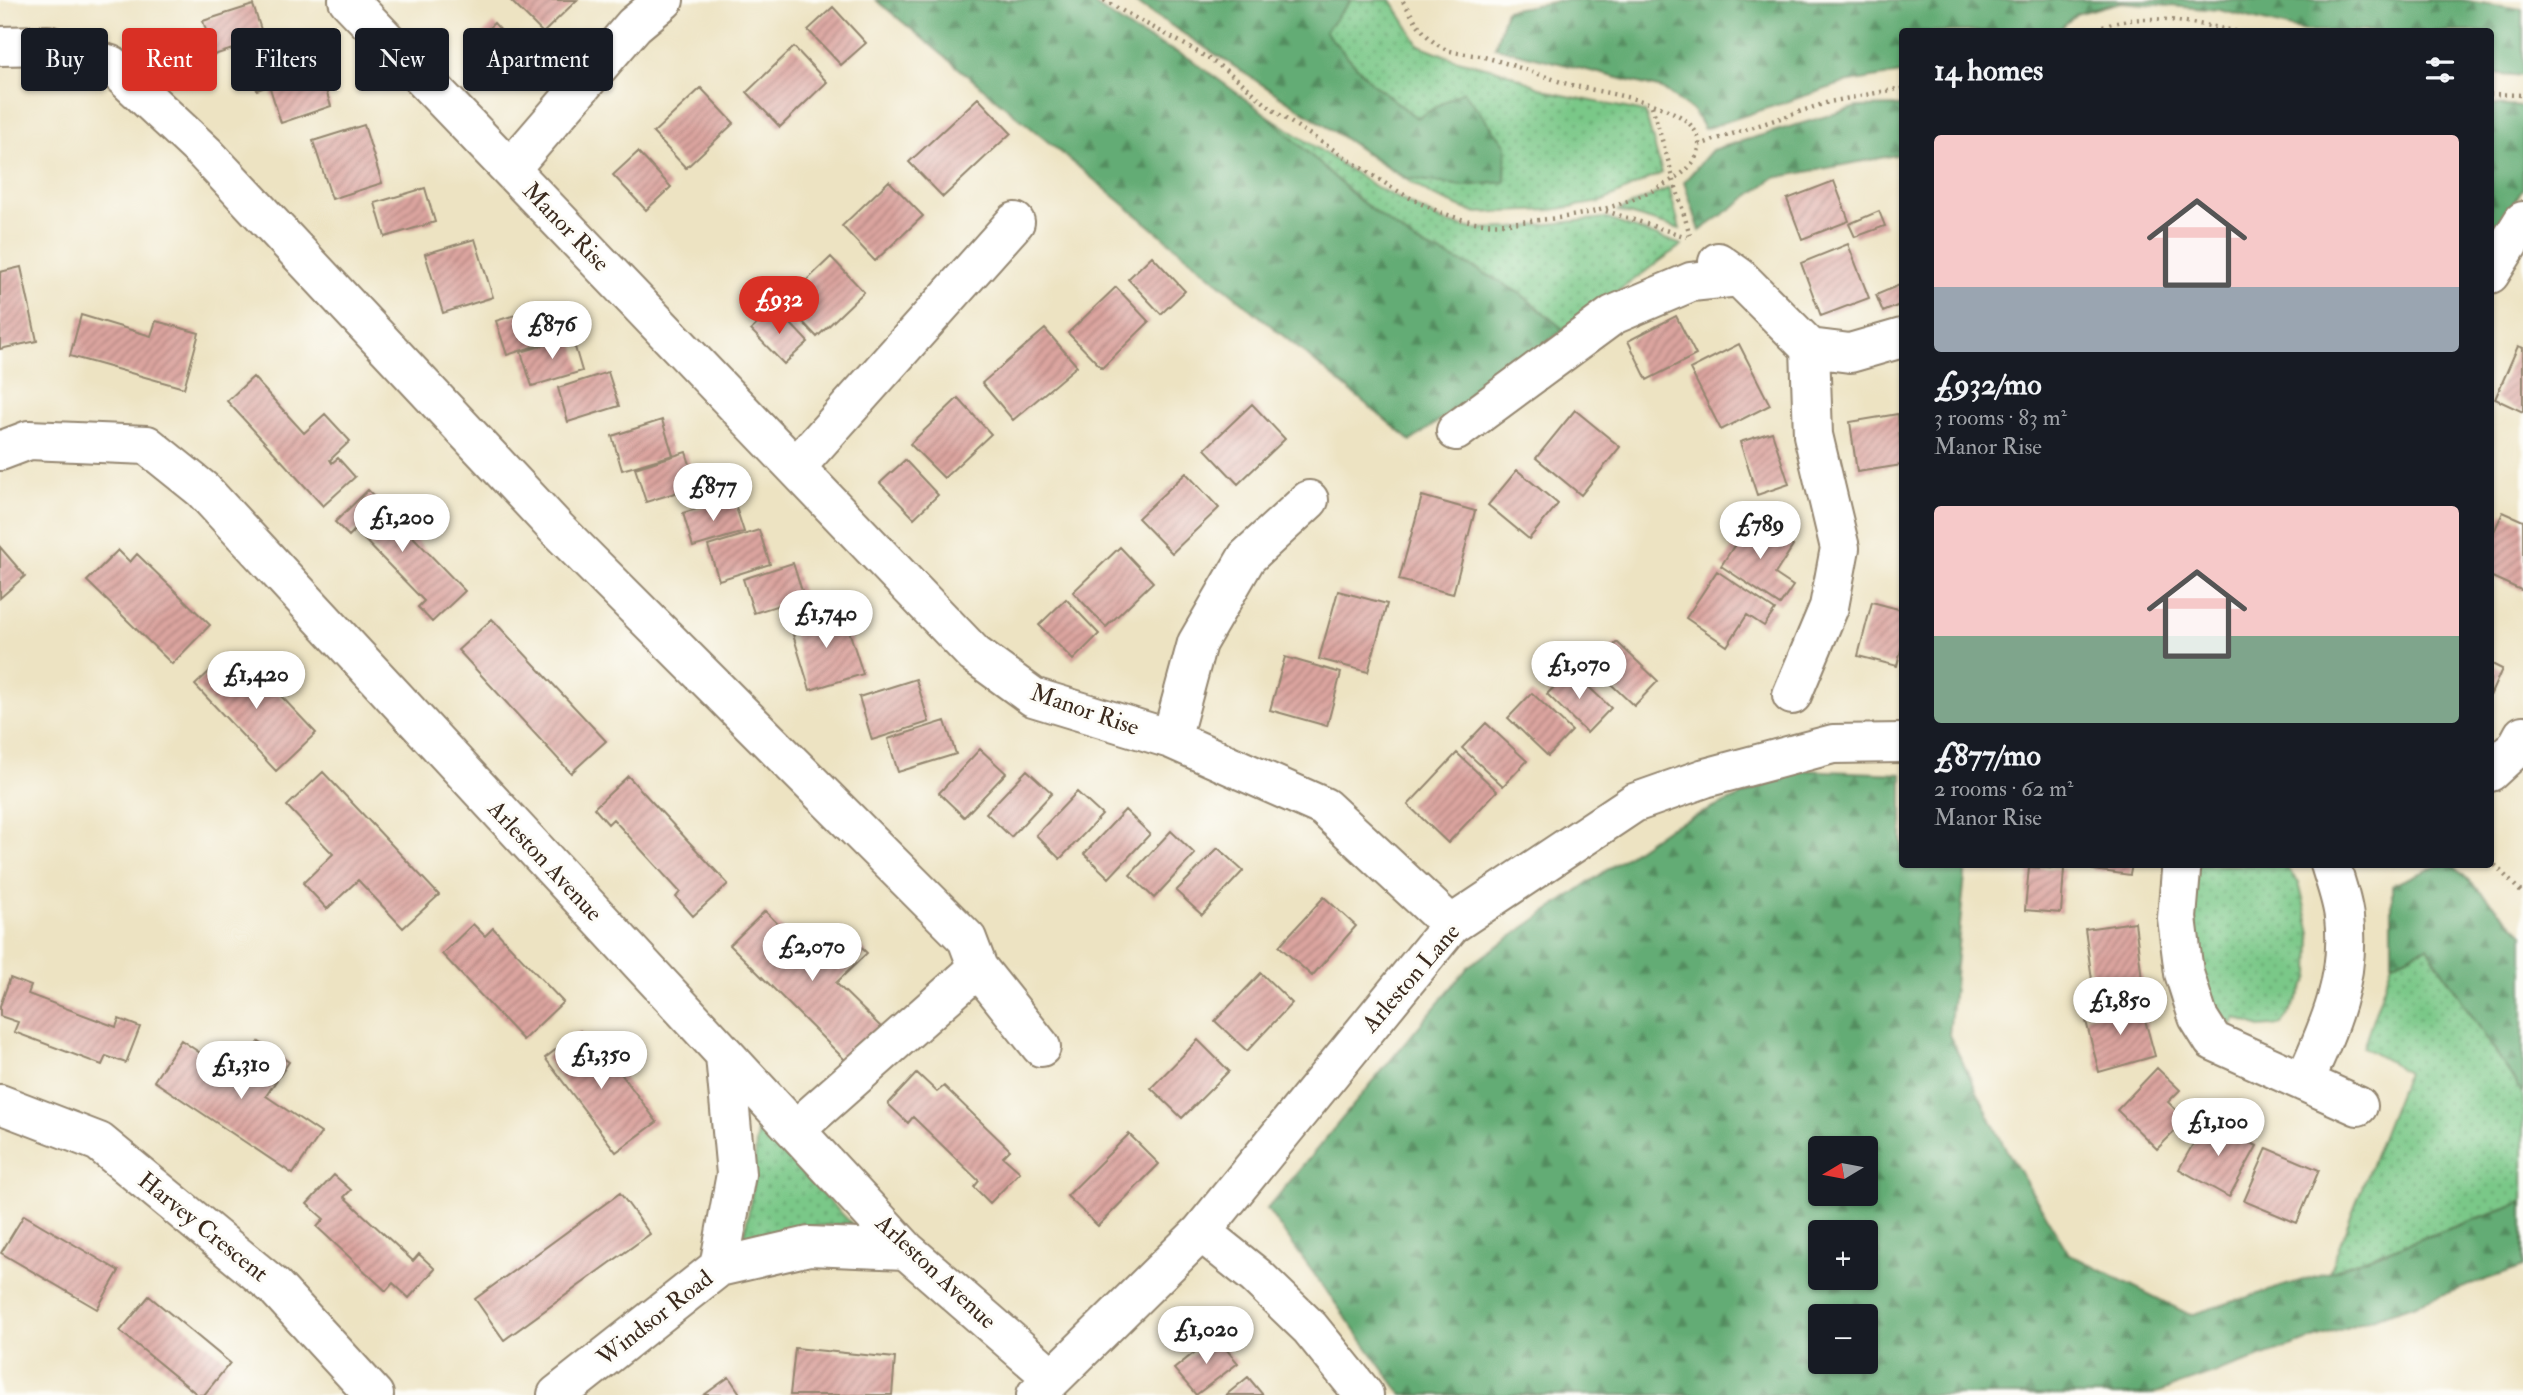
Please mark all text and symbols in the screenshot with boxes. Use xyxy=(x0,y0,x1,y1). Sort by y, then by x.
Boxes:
chip: Buy xyxy=(21,28,108,91)
chip: Rent xyxy=(122,28,217,91)
chip: Filters xyxy=(231,28,341,91)
chip: New xyxy=(355,28,449,91)
chip: Apartment xyxy=(463,28,613,91)
icon: filters xyxy=(2421,51,2459,89)
text: 14 homes xyxy=(1934,52,2043,89)
street label: Manor Rise xyxy=(516,176,616,278)
icon: home xyxy=(2134,180,2260,306)
pin: £932 xyxy=(738,276,820,336)
text: £932 xyxy=(755,284,803,313)
pin: £876 xyxy=(511,302,593,361)
text: £876 xyxy=(528,309,576,338)
text: £932/mo xyxy=(1934,366,2042,403)
text: 3 rooms · 83 m² xyxy=(1934,403,2067,432)
text: Manor Rise xyxy=(1934,432,2042,461)
pin: £877 xyxy=(672,463,754,523)
text: £877 xyxy=(689,471,737,500)
pin: £1,200 xyxy=(345,494,459,554)
text: £1,200 xyxy=(370,502,434,531)
pin: £789 xyxy=(1719,502,1801,561)
text: £789 xyxy=(1736,509,1784,538)
icon: home xyxy=(2134,551,2260,677)
pin: £1,740 xyxy=(769,590,883,650)
text: £1,740 xyxy=(795,598,857,627)
pin: £1,070 xyxy=(1522,642,1636,701)
text: £1,070 xyxy=(1547,649,1611,678)
pin: £1,420 xyxy=(199,652,313,711)
text: £1,420 xyxy=(223,659,289,688)
street label: Manor Rise xyxy=(1027,677,1143,743)
text: £877/mo xyxy=(1934,737,2041,774)
text: 2 rooms · 62 m² xyxy=(1934,774,2073,803)
street label: Arleston Avenue xyxy=(480,793,609,928)
text: Manor Rise xyxy=(1934,803,2042,832)
street label: Arleston Lane xyxy=(1354,917,1467,1040)
pin: £2,070 xyxy=(755,923,869,983)
text: £2,070 xyxy=(779,931,845,960)
pin: £1,850 xyxy=(2063,978,2177,1037)
text: £1,850 xyxy=(2089,985,2151,1014)
pin: £1,350 xyxy=(544,1032,658,1091)
text: £1,350 xyxy=(571,1039,631,1068)
pin: £1,310 xyxy=(184,1042,298,1101)
text: £1,310 xyxy=(212,1049,270,1078)
pin: £1,100 xyxy=(2161,1098,2275,1158)
text: £1,100 xyxy=(2188,1106,2248,1135)
north arrow xyxy=(1808,1136,1878,1206)
map controls xyxy=(1808,1136,1878,1374)
street label: Harvey Crescent xyxy=(132,1165,275,1289)
street label: Arleston Avenue xyxy=(868,1207,1003,1336)
button: + xyxy=(1808,1220,1878,1290)
street label: Windsor Road xyxy=(590,1263,719,1374)
button: − xyxy=(1808,1304,1878,1374)
pin: £1,020 xyxy=(1149,1306,1263,1366)
text: £1,020 xyxy=(1174,1314,1238,1343)

